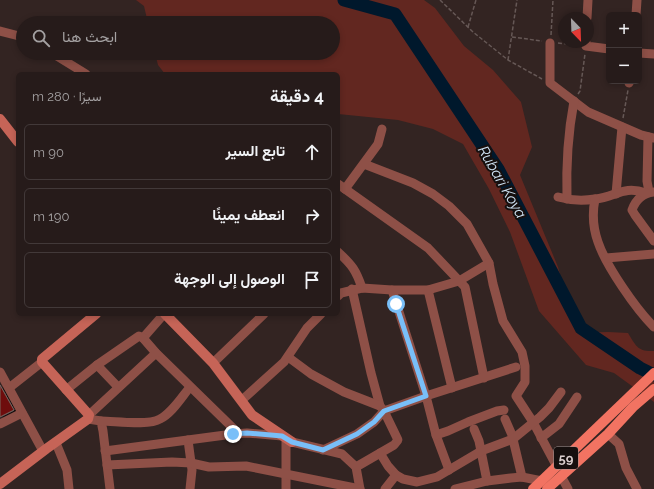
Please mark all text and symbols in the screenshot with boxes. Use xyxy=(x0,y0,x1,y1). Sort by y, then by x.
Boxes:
north arrow xyxy=(558,12,594,48)
map controls xyxy=(606,12,642,84)
button: + xyxy=(606,12,642,48)
search box xyxy=(16,16,340,60)
icon: search xyxy=(30,27,52,49)
text: ابحث هنا xyxy=(62,28,117,46)
button: − xyxy=(606,48,642,84)
text: 4 دقيقة xyxy=(270,86,324,106)
text: سيرًا · 280 m xyxy=(32,89,101,104)
icon: ahead xyxy=(301,141,323,163)
text: تابع السير xyxy=(225,142,285,160)
water label: Rubari Koya xyxy=(474,142,530,222)
text: 90 m xyxy=(33,145,64,160)
icon: right xyxy=(301,205,323,227)
text: انعطف يمينًا xyxy=(212,206,285,224)
text: 190 m xyxy=(33,209,69,224)
icon: arrive xyxy=(301,269,323,291)
text: الوصول إلى الوجهة xyxy=(174,270,285,288)
route start xyxy=(387,295,405,313)
route end xyxy=(224,425,242,443)
road number: 59 xyxy=(554,447,578,469)

